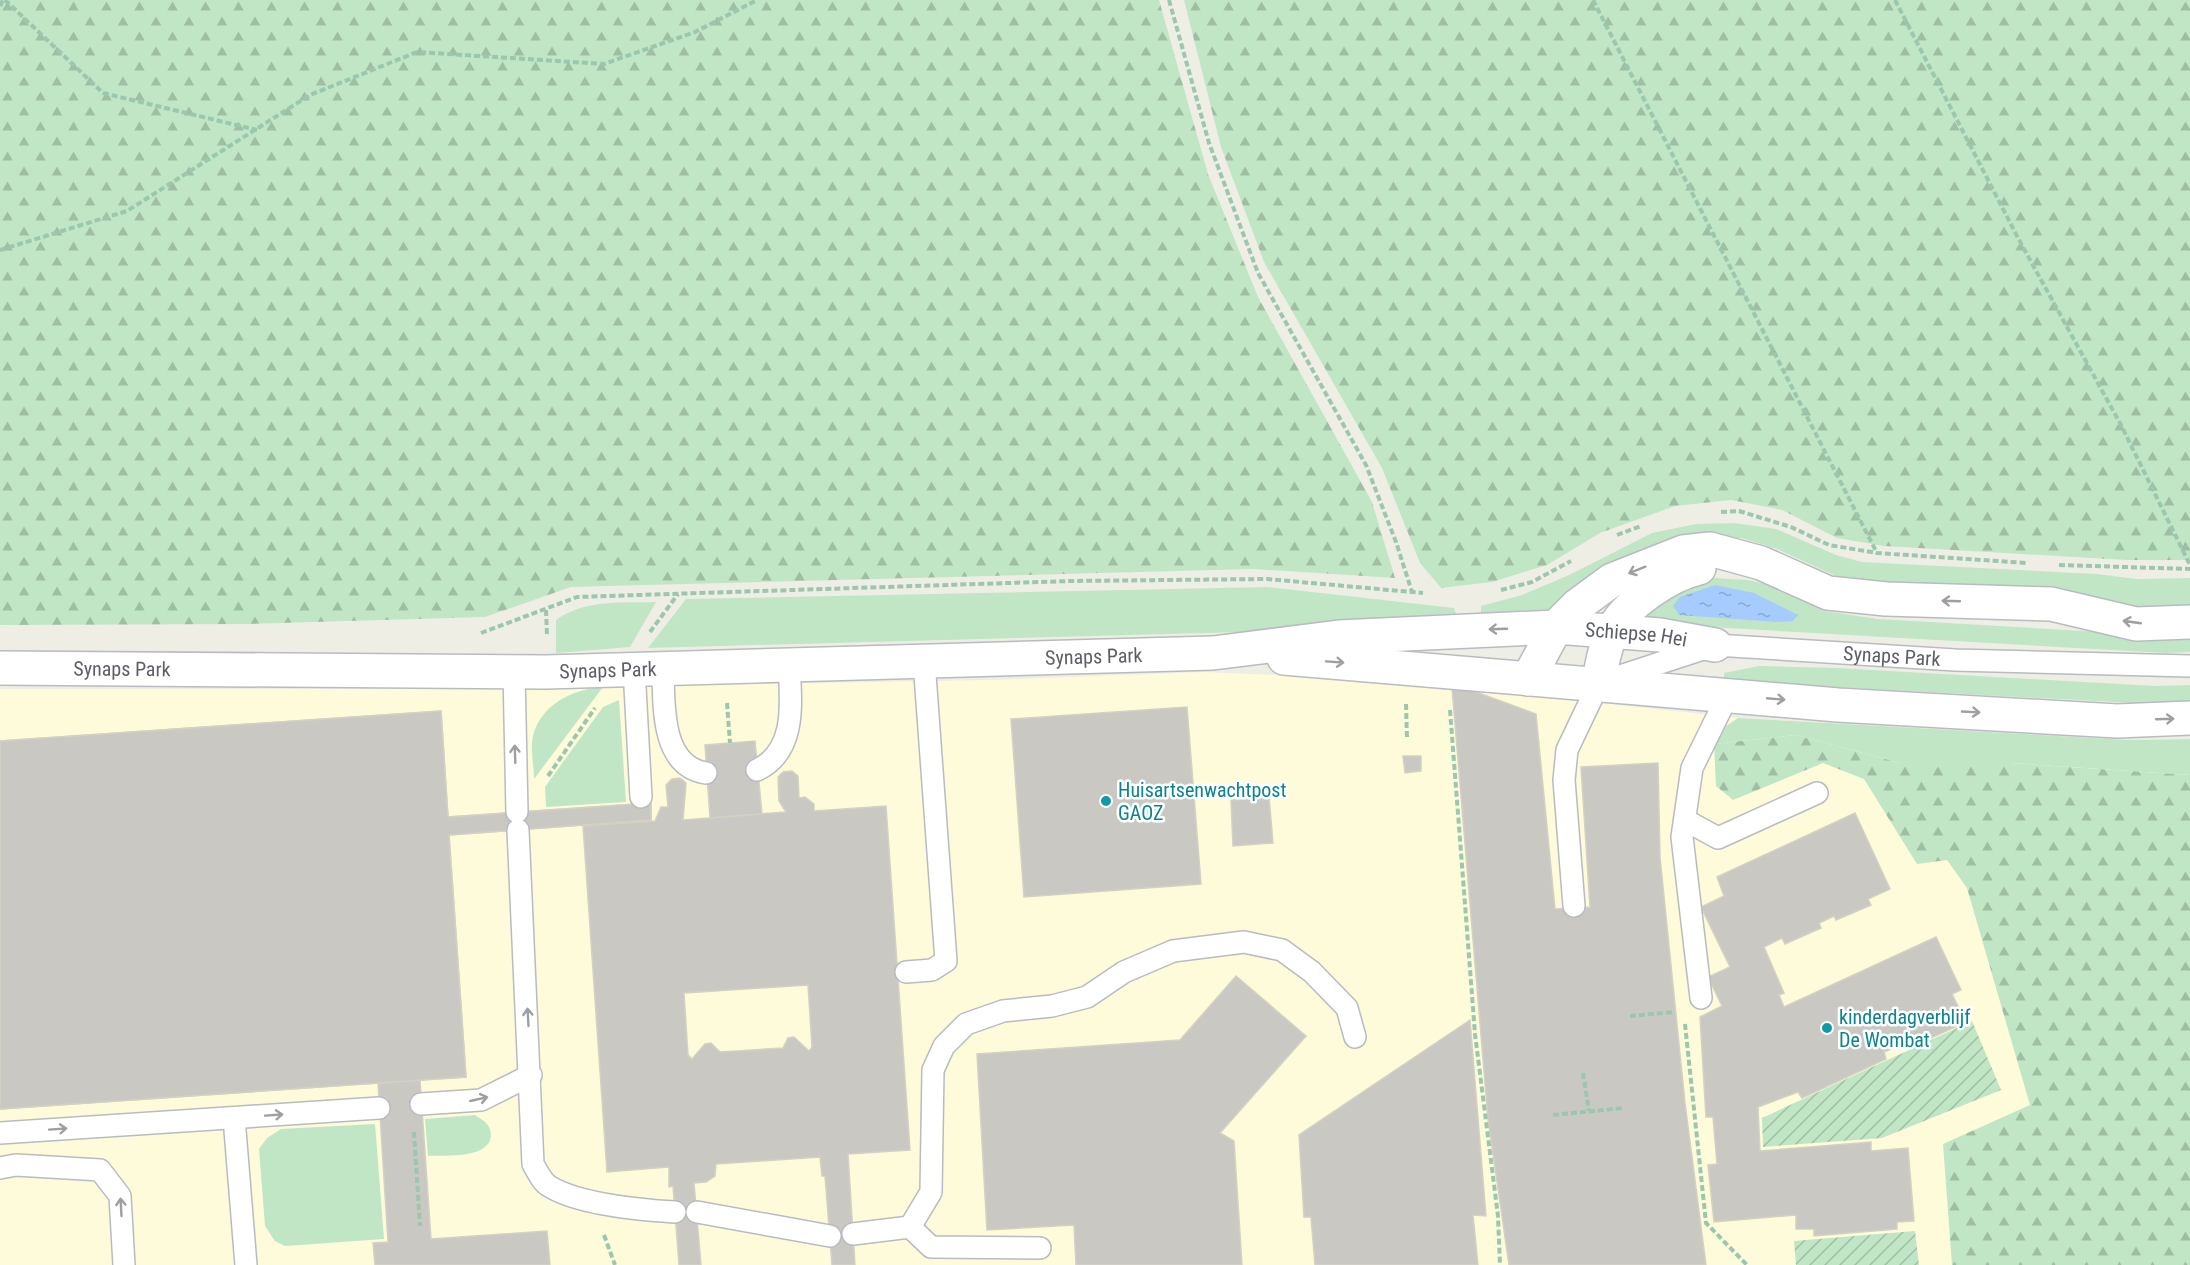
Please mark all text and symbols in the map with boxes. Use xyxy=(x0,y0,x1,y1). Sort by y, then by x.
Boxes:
one-way arrow xyxy=(1628,565,1647,576)
one-way arrow xyxy=(1942,595,1962,606)
street label: Schiepse Hei xyxy=(1584,617,1689,652)
one-way arrow xyxy=(2122,617,2142,628)
one-way arrow xyxy=(1488,623,1508,634)
street label: Synaps Park xyxy=(1842,641,1941,671)
street label: Synaps Park xyxy=(1045,643,1143,670)
street label: Synaps Park xyxy=(73,657,171,681)
street label: Synaps Park xyxy=(559,657,657,684)
one-way arrow xyxy=(1324,657,1344,668)
one-way arrow xyxy=(1766,694,1786,705)
one-way arrow xyxy=(1960,707,1980,718)
one-way arrow xyxy=(2155,713,2175,725)
one-way arrow xyxy=(509,744,521,764)
place label: Huisartsenwachtpost GAOZ xyxy=(1118,778,1286,825)
marker: Huisartsenwachtpost GAOZ xyxy=(1099,794,1113,808)
place label: kinderdagverblijf De Wombat xyxy=(1839,1005,1971,1052)
one-way arrow xyxy=(522,1007,533,1027)
marker: kinderdagverblijf De Wombat xyxy=(1820,1021,1834,1035)
one-way arrow xyxy=(469,1093,488,1104)
one-way arrow xyxy=(263,1109,283,1120)
one-way arrow xyxy=(48,1124,68,1135)
one-way arrow xyxy=(115,1197,126,1217)

